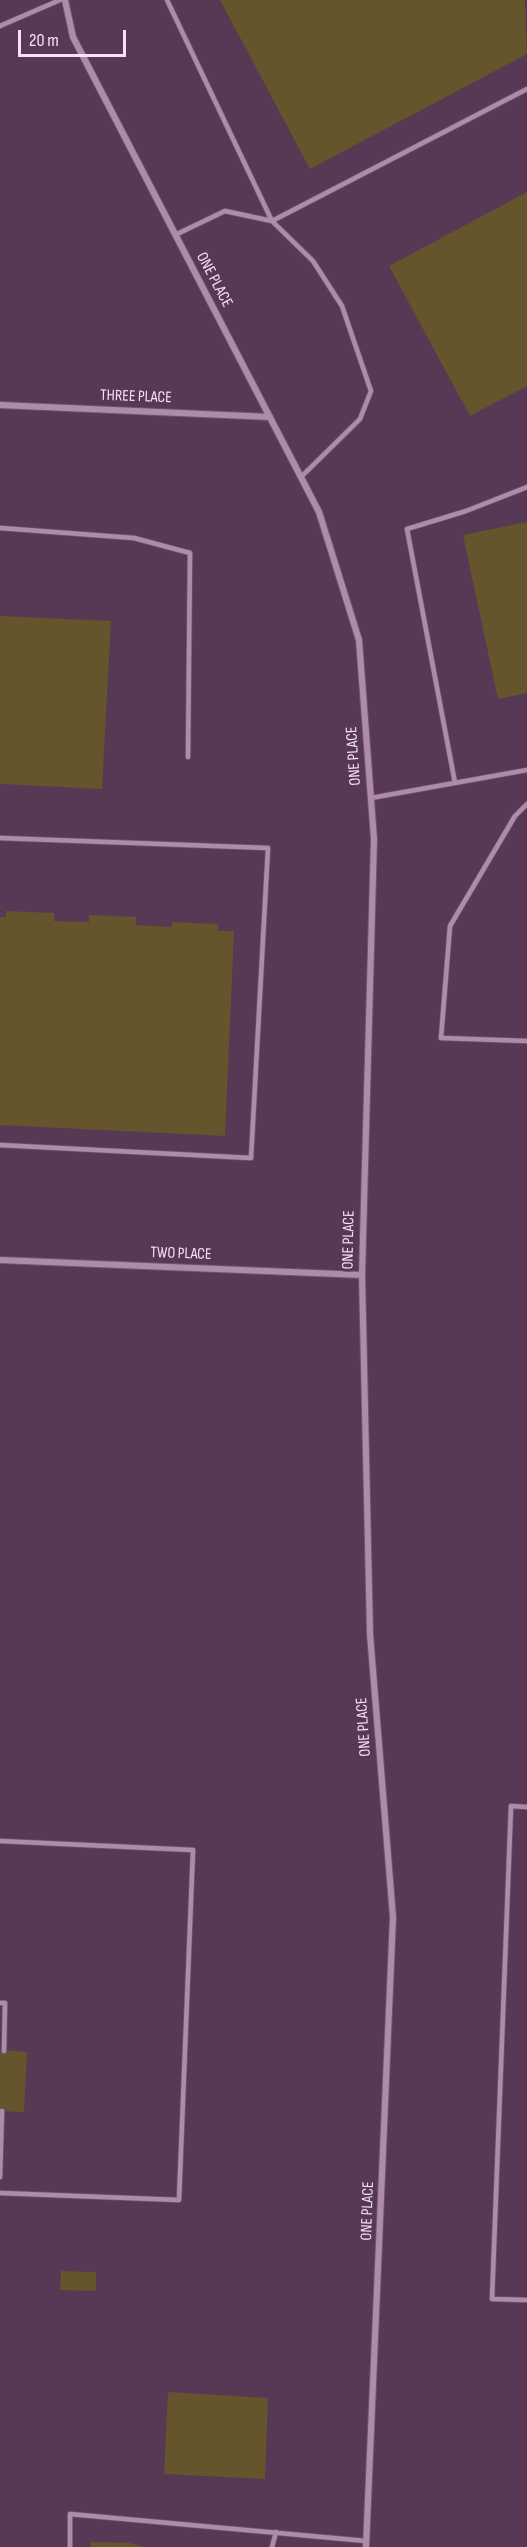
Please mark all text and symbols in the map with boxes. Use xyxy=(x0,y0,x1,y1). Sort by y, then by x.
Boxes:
scale bar xyxy=(21,18,129,56)
text: 20 m xyxy=(29,30,59,51)
street label: ONE PLACE xyxy=(192,249,236,311)
street label: THREE PLACE xyxy=(100,386,172,408)
street label: ONE PLACE xyxy=(342,726,366,786)
street label: ONE PLACE xyxy=(339,1210,359,1270)
street label: TWO PLACE xyxy=(150,1243,212,1265)
street label: ONE PLACE xyxy=(352,1697,376,1757)
street label: ONE PLACE xyxy=(357,2181,379,2241)

